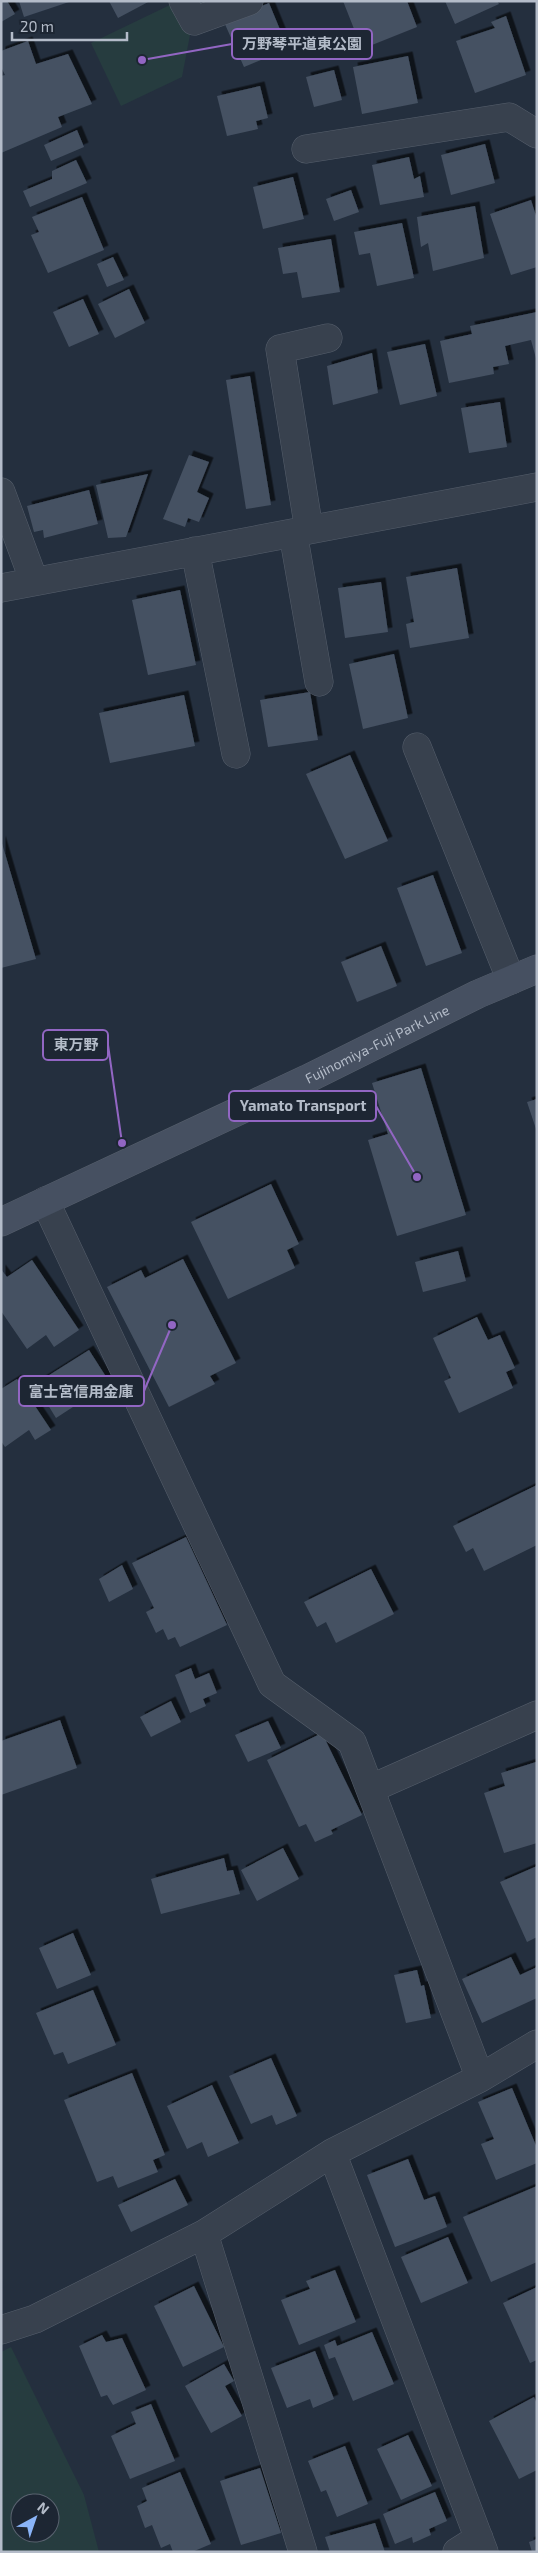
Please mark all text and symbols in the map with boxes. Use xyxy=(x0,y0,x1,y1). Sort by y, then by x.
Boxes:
scale bar xyxy=(12,10,128,42)
text: 20 m xyxy=(20,17,54,35)
callout: 万野琴平道東公園 xyxy=(232,29,372,59)
text: 万野琴平道東公園 xyxy=(242,34,362,52)
street label: Fujinomiya-Fuji Park Line xyxy=(302,1001,452,1087)
callout: 東万野 xyxy=(43,1030,108,1060)
text: 東万野 xyxy=(53,1035,99,1053)
callout: Yamato Transport xyxy=(229,1091,376,1121)
text: Yamato Transport xyxy=(240,1096,366,1114)
callout: 富士宮信用金庫 xyxy=(19,1376,144,1406)
text: 富士宮信用金庫 xyxy=(28,1382,134,1400)
north arrow xyxy=(10,2493,60,2543)
text: N xyxy=(34,2498,53,2517)

